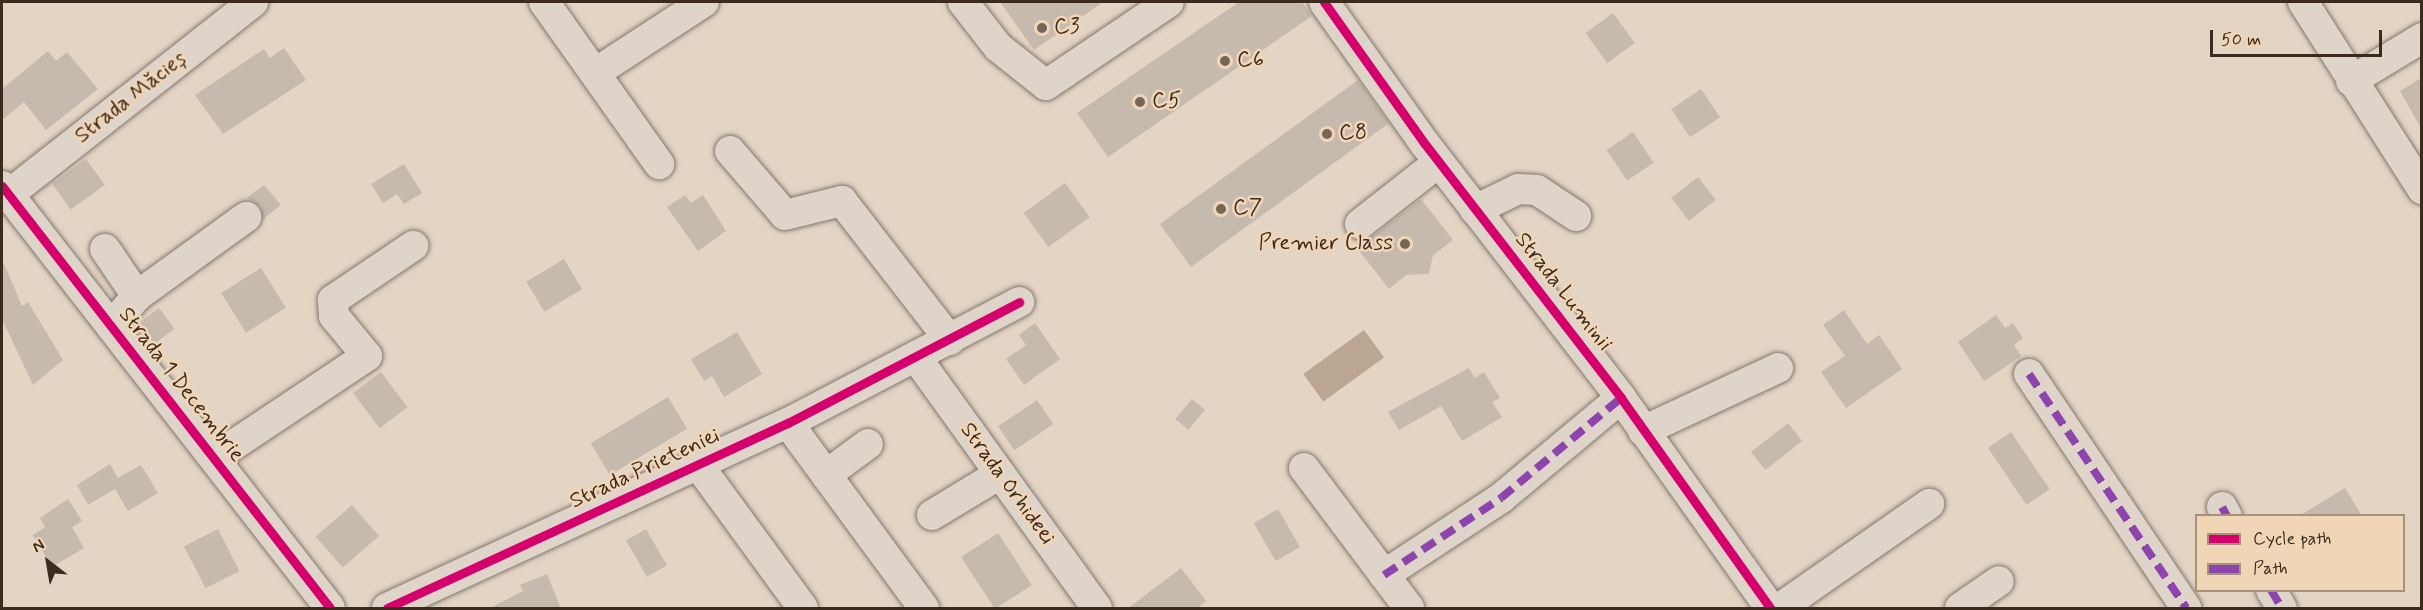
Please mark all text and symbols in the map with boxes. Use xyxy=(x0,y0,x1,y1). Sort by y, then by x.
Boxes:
place label: C3 xyxy=(1054,15,1080,41)
scale bar xyxy=(2213,18,2386,56)
marker: C3 xyxy=(1035,21,1049,35)
text: 50 m xyxy=(2221,28,2261,52)
street label: Strada Măcieș xyxy=(71,47,191,149)
place label: C6 xyxy=(1237,48,1264,74)
marker: C6 xyxy=(1218,54,1232,68)
place label: C5 xyxy=(1152,89,1181,115)
marker: C5 xyxy=(1133,95,1147,109)
place label: C8 xyxy=(1339,121,1367,147)
marker: C8 xyxy=(1320,127,1334,141)
place label: C7 xyxy=(1233,196,1262,222)
marker: C7 xyxy=(1214,202,1228,216)
street label: Strada Luminii xyxy=(1508,226,1618,358)
place label: Premier Class xyxy=(1256,231,1393,257)
marker: Premier Class xyxy=(1398,237,1412,251)
street label: Strada 1 Decembrie xyxy=(112,302,250,468)
street label: Strada Orhideei xyxy=(953,417,1061,551)
street label: Strada Prieteniei xyxy=(568,424,722,514)
legend xyxy=(2195,514,2405,592)
text: Cycle path xyxy=(2253,527,2331,551)
north arrow xyxy=(18,532,78,592)
text: N xyxy=(28,534,48,558)
text: Path xyxy=(2253,557,2288,581)

